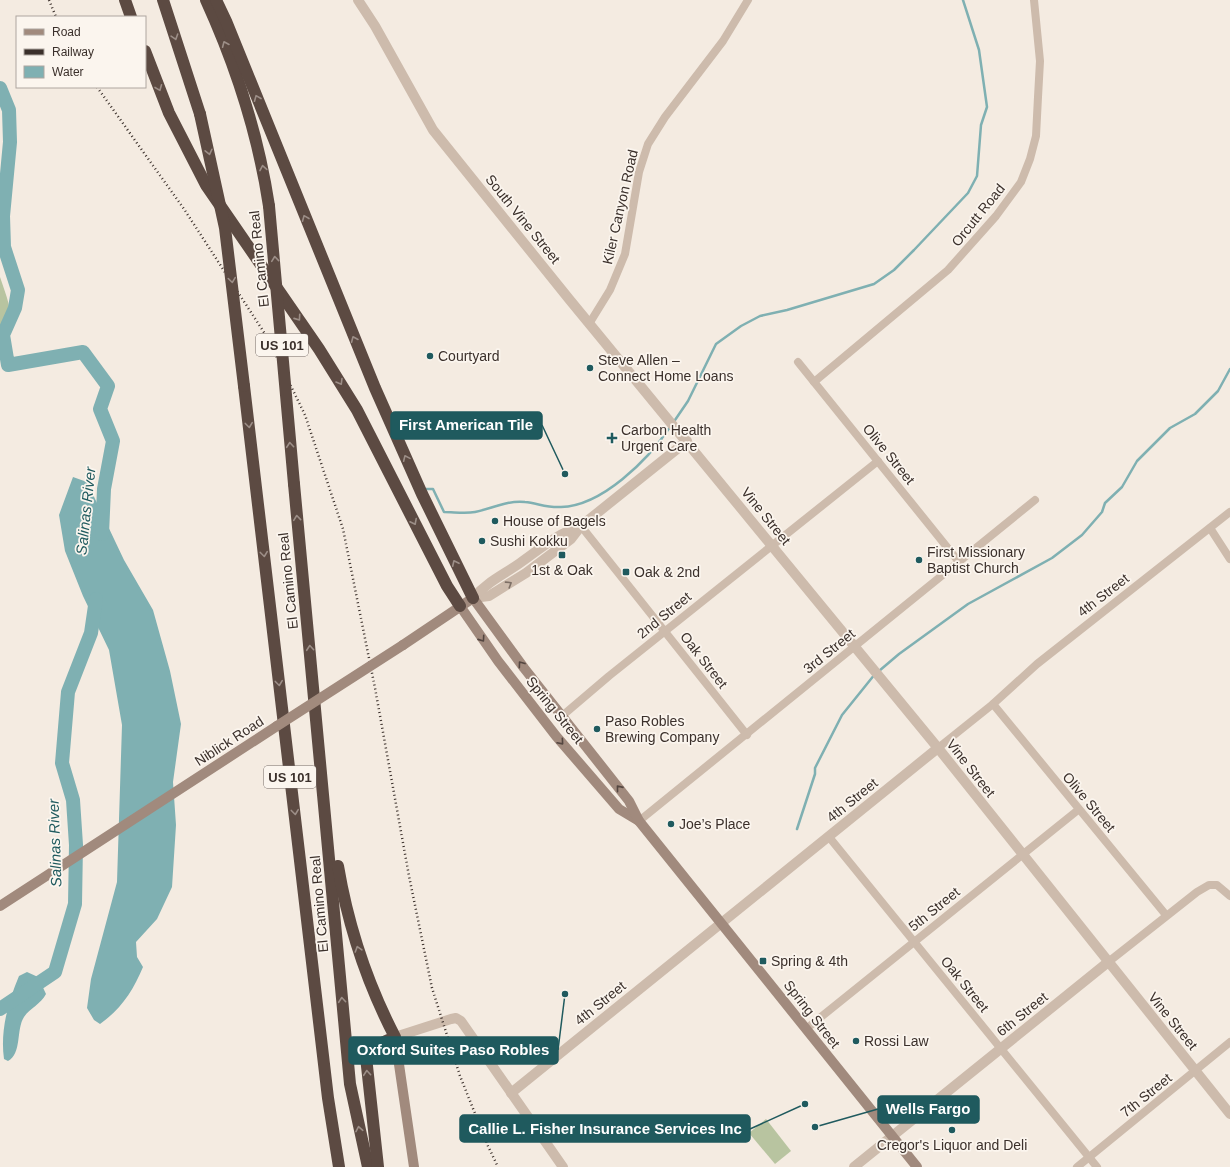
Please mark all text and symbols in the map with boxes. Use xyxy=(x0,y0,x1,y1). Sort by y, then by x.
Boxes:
legend xyxy=(16,16,146,88)
text: Road xyxy=(52,25,81,39)
one-way arrow xyxy=(170,33,179,40)
one-way arrow xyxy=(222,40,230,47)
text: Railway xyxy=(52,45,94,59)
text: Water xyxy=(52,65,84,79)
one-way arrow xyxy=(155,84,163,91)
one-way arrow xyxy=(254,94,262,102)
street label: Kiler Canyon Road xyxy=(599,148,641,266)
one-way arrow xyxy=(205,149,213,156)
one-way arrow xyxy=(259,165,267,171)
street label: South Vine Street xyxy=(482,171,564,267)
street label: Orcutt Road xyxy=(948,181,1008,249)
street label: El Camino Real xyxy=(246,210,272,308)
one-way arrow xyxy=(302,215,310,222)
one-way arrow xyxy=(270,256,279,262)
one-way arrow xyxy=(227,277,236,283)
one-way arrow xyxy=(293,314,301,321)
road number: US 101 xyxy=(256,334,308,356)
one-way arrow xyxy=(351,335,359,342)
place label: Courtyard xyxy=(438,348,499,364)
marker: Courtyard xyxy=(425,351,435,361)
place label: Steve Allen – Connect Home Loans xyxy=(598,352,733,384)
marker: Steve Allen – Connect Home Loans xyxy=(585,363,595,373)
one-way arrow xyxy=(335,378,342,385)
callout: First American Tile xyxy=(391,412,542,439)
text: First American Tile xyxy=(399,416,533,433)
street label: Olive Street xyxy=(860,421,918,488)
one-way arrow xyxy=(244,422,253,428)
place label: Carbon Health Urgent Care xyxy=(621,422,711,454)
marker: Carbon Health Urgent Care xyxy=(606,432,618,444)
one-way arrow xyxy=(286,442,295,448)
one-way arrow xyxy=(403,455,411,463)
water label: Salinas River xyxy=(72,465,99,556)
street label: Vine Street xyxy=(738,484,794,548)
place label: House of Bagels xyxy=(503,513,606,529)
one-way arrow xyxy=(293,515,302,522)
marker: House of Bagels xyxy=(490,516,500,526)
one-way arrow xyxy=(409,517,416,525)
street label: El Camino Real xyxy=(275,532,301,630)
place label: Sushi Kokku xyxy=(490,533,568,549)
marker: Sushi Kokku xyxy=(477,536,487,546)
place label: First Missionary Baptist Church xyxy=(927,544,1025,576)
marker: 1st & Oak xyxy=(557,550,567,560)
one-way arrow xyxy=(259,551,268,557)
marker: First Missionary Baptist Church xyxy=(914,555,924,565)
one-way arrow xyxy=(452,560,460,568)
place label: 1st & Oak xyxy=(531,562,594,578)
place label: Oak & 2nd xyxy=(634,564,700,580)
marker: Oak & 2nd xyxy=(621,567,631,577)
street label: 4th Street xyxy=(1074,570,1132,620)
one-way arrow xyxy=(505,581,512,588)
street label: 2nd Street xyxy=(634,588,694,642)
street label: 3rd Street xyxy=(800,625,858,677)
street label: Oak Street xyxy=(677,629,731,691)
one-way arrow xyxy=(477,634,484,641)
one-way arrow xyxy=(305,645,314,651)
one-way arrow xyxy=(519,661,526,668)
street label: Spring Street xyxy=(523,673,587,747)
one-way arrow xyxy=(275,680,284,686)
street label: Niblick Road xyxy=(192,713,266,769)
place label: Paso Robles Brewing Company xyxy=(605,713,719,745)
marker: Paso Robles Brewing Company xyxy=(592,724,602,734)
street label: Vine Street xyxy=(943,736,999,800)
one-way arrow xyxy=(557,737,564,744)
road number: US 101 xyxy=(264,766,316,788)
street label: Olive Street xyxy=(1059,769,1119,835)
street label: 4th Street xyxy=(823,775,881,825)
one-way arrow xyxy=(617,785,624,793)
water label: Salinas River xyxy=(44,798,65,887)
one-way arrow xyxy=(290,809,299,815)
place label: Joe’s Place xyxy=(679,816,751,832)
marker: Joe’s Place xyxy=(666,819,676,829)
street label: El Camino Real xyxy=(307,855,331,953)
street label: 5th Street xyxy=(905,884,963,934)
one-way arrow xyxy=(354,946,363,953)
place label: Spring & 4th xyxy=(771,953,848,969)
street label: Oak Street xyxy=(938,953,992,1015)
marker: Spring & 4th xyxy=(758,956,768,966)
street label: Spring Street xyxy=(781,977,844,1051)
street label: 4th Street xyxy=(571,978,629,1028)
street label: 6th Street xyxy=(993,989,1051,1039)
street label: Vine Street xyxy=(1145,989,1201,1053)
one-way arrow xyxy=(338,997,347,1003)
place label: Rossi Law xyxy=(864,1033,929,1049)
marker: Rossi Law xyxy=(851,1036,861,1046)
callout: Oxford Suites Paso Robles xyxy=(349,1037,558,1064)
text: Oxford Suites Paso Robles xyxy=(357,1041,549,1058)
one-way arrow xyxy=(363,1070,372,1076)
street label: 7th Street xyxy=(1117,1070,1175,1120)
callout: Wells Fargo xyxy=(878,1096,979,1123)
text: Wells Fargo xyxy=(886,1100,970,1117)
callout: Callie L. Fisher Insurance Services Inc xyxy=(460,1115,750,1142)
text: Callie L. Fisher Insurance Services Inc xyxy=(468,1120,742,1137)
marker: Cregor's Liquor and Deli xyxy=(947,1125,957,1135)
one-way arrow xyxy=(356,1126,364,1132)
place label: Cregor's Liquor and Deli xyxy=(877,1137,1027,1153)

